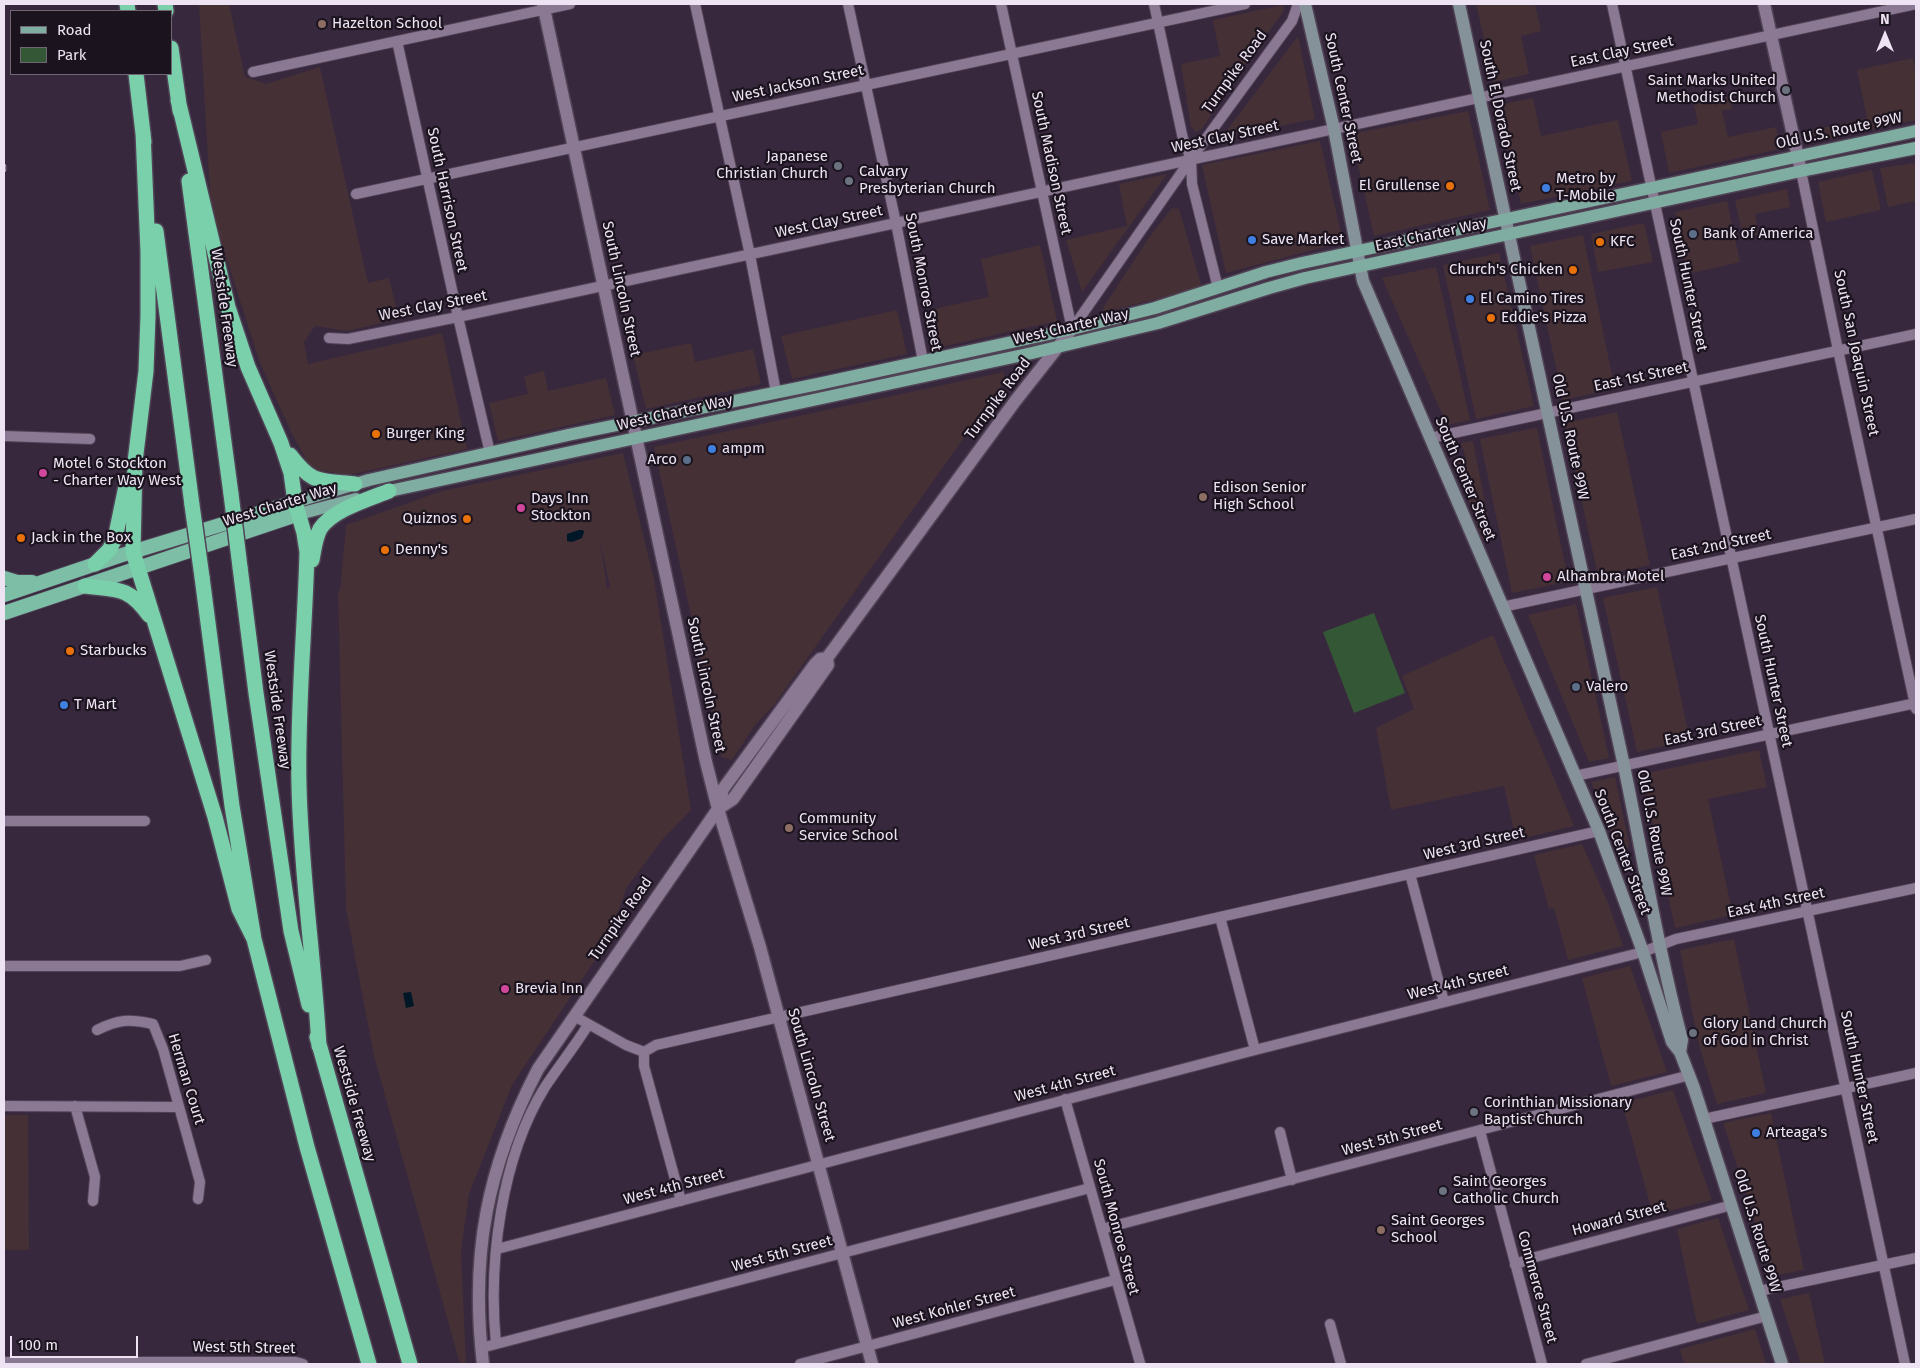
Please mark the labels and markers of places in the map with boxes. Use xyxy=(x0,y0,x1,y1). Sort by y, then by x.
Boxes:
place label: Hazelton School xyxy=(332,15,442,33)
marker: Hazelton School xyxy=(316,18,328,30)
place label: Saint Marks United Methodist Church xyxy=(1648,72,1776,107)
marker: Saint Marks United Methodist Church xyxy=(1780,84,1792,96)
place label: Japanese Christian Church xyxy=(716,148,828,183)
marker: Japanese Christian Church xyxy=(832,160,844,172)
place label: Calvary Presbyterian Church xyxy=(859,163,996,198)
place label: Metro by T-Mobile xyxy=(1556,170,1616,205)
marker: Calvary Presbyterian Church xyxy=(843,175,855,187)
place label: El Grullense xyxy=(1359,177,1440,195)
marker: El Grullense xyxy=(1444,180,1456,192)
marker: Metro by T-Mobile xyxy=(1540,182,1552,194)
place label: Bank of America xyxy=(1703,225,1813,243)
marker: Bank of America xyxy=(1687,228,1699,240)
place label: Save Market xyxy=(1262,231,1344,249)
place label: KFC xyxy=(1610,233,1634,251)
marker: Save Market xyxy=(1246,234,1258,246)
marker: KFC xyxy=(1594,236,1606,248)
place label: Church's Chicken xyxy=(1449,261,1563,279)
marker: Church's Chicken xyxy=(1567,264,1579,276)
place label: El Camino Tires xyxy=(1480,290,1584,308)
marker: El Camino Tires xyxy=(1464,293,1476,305)
place label: Eddie's Pizza xyxy=(1501,309,1587,327)
marker: Eddie's Pizza xyxy=(1485,312,1497,324)
place label: Burger King xyxy=(386,425,465,443)
marker: Burger King xyxy=(370,428,382,440)
place label: ampm xyxy=(722,440,765,458)
marker: ampm xyxy=(706,443,718,455)
place label: Arco xyxy=(647,451,677,469)
marker: Arco xyxy=(681,454,693,466)
place label: Motel 6 Stockton - Charter Way West xyxy=(53,455,181,490)
marker: Motel 6 Stockton - Charter Way West xyxy=(37,467,49,479)
place label: Edison Senior High School xyxy=(1213,479,1306,514)
place label: Days Inn Stockton xyxy=(531,490,591,525)
marker: Edison Senior High School xyxy=(1197,491,1209,503)
marker: Days Inn Stockton xyxy=(515,502,527,514)
place label: Quiznos xyxy=(403,510,457,528)
marker: Quiznos xyxy=(461,513,473,525)
place label: Jack in the Box xyxy=(31,529,131,547)
marker: Jack in the Box xyxy=(15,532,27,544)
place label: Denny's xyxy=(395,541,448,559)
marker: Denny's xyxy=(379,544,391,556)
place label: Alhambra Motel xyxy=(1557,568,1664,586)
marker: Alhambra Motel xyxy=(1541,571,1553,583)
place label: Starbucks xyxy=(80,642,147,660)
marker: Starbucks xyxy=(64,645,76,657)
place label: Valero xyxy=(1586,678,1628,696)
marker: Valero xyxy=(1570,681,1582,693)
place label: T Mart xyxy=(74,696,117,714)
marker: T Mart xyxy=(58,699,70,711)
place label: Community Service School xyxy=(799,810,898,845)
marker: Community Service School xyxy=(783,822,795,834)
place label: Brevia Inn xyxy=(515,980,583,998)
marker: Brevia Inn xyxy=(499,983,511,995)
place label: Glory Land Church of God in Christ xyxy=(1703,1015,1827,1050)
marker: Glory Land Church of God in Christ xyxy=(1687,1027,1699,1039)
place label: Corinthian Missionary Baptist Church xyxy=(1484,1094,1632,1129)
marker: Corinthian Missionary Baptist Church xyxy=(1468,1106,1480,1118)
place label: Arteaga's xyxy=(1766,1124,1827,1142)
marker: Arteaga's xyxy=(1750,1127,1762,1139)
place label: Saint Georges Catholic Church xyxy=(1453,1173,1559,1208)
marker: Saint Georges Catholic Church xyxy=(1437,1185,1449,1197)
place label: Saint Georges School xyxy=(1391,1212,1484,1247)
marker: Saint Georges School xyxy=(1375,1224,1387,1236)

